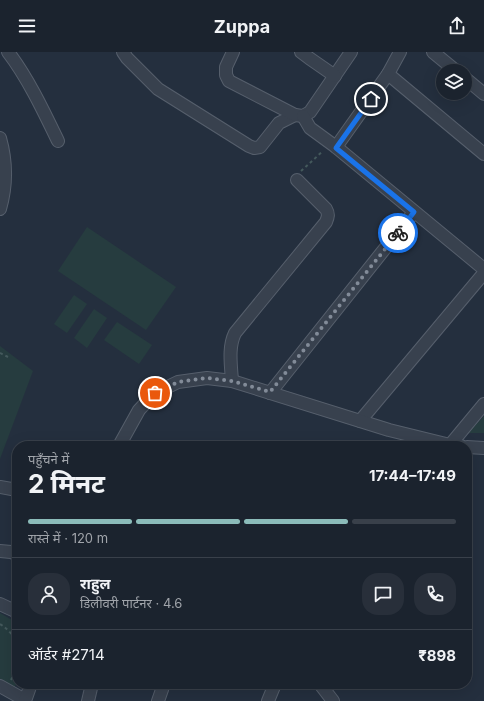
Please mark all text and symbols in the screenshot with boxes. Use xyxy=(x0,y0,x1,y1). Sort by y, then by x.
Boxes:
icon: menu xyxy=(16,15,38,37)
icon: share xyxy=(446,15,468,37)
text: Zuppa xyxy=(214,16,270,37)
map controls xyxy=(436,64,472,100)
button: layers xyxy=(436,64,472,100)
pin xyxy=(354,82,388,116)
icon: home xyxy=(360,88,382,110)
courier xyxy=(378,213,418,253)
icon: bike xyxy=(387,222,409,244)
pin xyxy=(138,376,172,410)
icon: bag xyxy=(144,382,166,404)
text: पहुँचने में xyxy=(28,451,69,467)
text: 17:44–17:49 xyxy=(369,466,456,485)
text: 2 मिनट xyxy=(28,468,105,499)
text: रास्ते में · 120 m xyxy=(28,530,108,546)
button: person xyxy=(28,573,70,615)
button: chat xyxy=(362,573,404,615)
button: phone xyxy=(414,573,456,615)
text: राहुल xyxy=(80,574,111,593)
text: डिलीवरी पार्टनर · 4.6 xyxy=(80,595,182,611)
text: ऑर्डर #2714 xyxy=(28,645,105,664)
text: ₹898 xyxy=(418,646,456,665)

